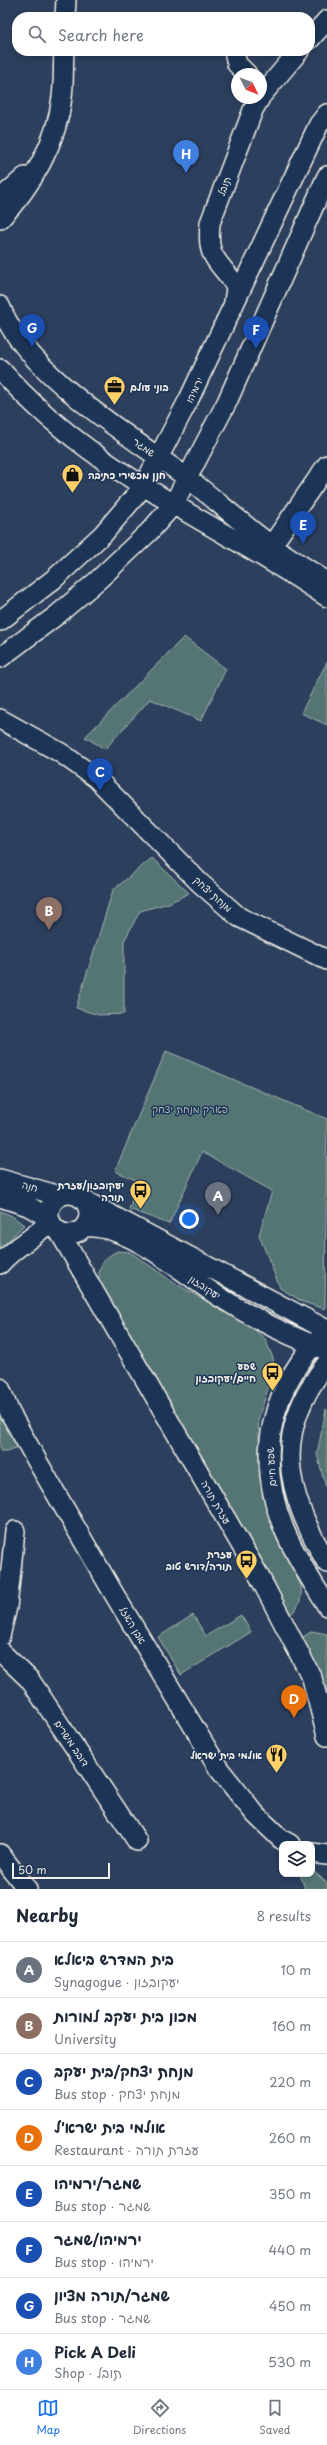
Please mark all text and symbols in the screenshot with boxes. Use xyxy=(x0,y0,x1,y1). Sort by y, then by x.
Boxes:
search box xyxy=(12,12,315,56)
icon: search xyxy=(26,23,48,45)
text: Search here xyxy=(58,23,144,46)
north arrow xyxy=(231,68,267,104)
pin: H xyxy=(173,140,199,173)
street label: תובל xyxy=(213,174,234,198)
pin: G xyxy=(19,314,45,347)
pin: F xyxy=(243,316,269,349)
office icon: בוני עולם xyxy=(102,374,128,407)
street label: ירמיהו xyxy=(181,374,206,405)
place label: בוני עולם xyxy=(130,379,169,394)
street label: שמגר xyxy=(130,433,159,460)
shop icon: חנן מכשירי כתיבה xyxy=(60,462,86,495)
place label: חנן מכשירי כתיבה xyxy=(88,467,166,482)
pin: E xyxy=(290,511,316,544)
pin: C xyxy=(87,758,113,791)
street label: מנחת יצחק xyxy=(191,872,236,915)
pin: B xyxy=(36,897,62,930)
park label: פארק מנחת יצחק xyxy=(152,1101,228,1116)
street label: חנה xyxy=(20,1176,40,1195)
place label: יעקובזון/עזרת תורה xyxy=(57,1177,124,1204)
bus stop icon: יעקובזון/עזרת תורה xyxy=(127,1178,153,1211)
pin: A xyxy=(205,1182,231,1215)
your location xyxy=(179,1209,199,1229)
street label: יעקובזון xyxy=(186,1271,224,1302)
place label: שפע חיים/יעקובזון xyxy=(195,1358,256,1385)
bus stop icon: שפע חיים/יעקובזון xyxy=(259,1359,285,1392)
street label: שפע חיים xyxy=(262,1447,279,1487)
street label: עזרת תורה xyxy=(198,1477,235,1527)
place label: עזרת תורה/דורש טוב xyxy=(165,1546,232,1573)
bus stop icon: עזרת תורה/דורש טוב xyxy=(234,1547,260,1580)
street label: אבן האזל xyxy=(116,1603,151,1647)
pin: D xyxy=(281,1685,307,1718)
street label: דובב מישרים xyxy=(51,1717,94,1769)
restaurant icon: אולמי בית ישראל xyxy=(264,1742,290,1775)
place label: אולמי בית ישראל xyxy=(190,1747,262,1762)
map controls xyxy=(279,1841,315,1877)
button: layers xyxy=(279,1841,315,1877)
scale bar xyxy=(12,1861,110,1880)
text: 50 m xyxy=(18,1861,47,1878)
text: Nearby xyxy=(16,1902,78,1928)
text: 8 results xyxy=(257,1906,311,1925)
text: בית המדרש ביאלא xyxy=(54,1947,174,1970)
text: A xyxy=(24,1960,34,1979)
text: 10 m xyxy=(281,1960,311,1979)
text: Synagogue · יעקובזון xyxy=(54,1972,179,1991)
text: מכון בית יעקב למורות xyxy=(54,2004,197,2027)
text: B xyxy=(25,2016,33,2035)
text: 160 m xyxy=(272,2016,311,2035)
text: University xyxy=(54,2029,116,2048)
text: מנחת יצחק/בית יעקב xyxy=(54,2059,194,2082)
text: C xyxy=(24,2072,34,2091)
text: 220 m xyxy=(269,2072,311,2091)
text: Bus stop · מנחת יצחק xyxy=(54,2084,180,2103)
text: אולמי בית ישרא'ל xyxy=(54,2115,166,2138)
text: D xyxy=(24,2128,34,2147)
text: 260 m xyxy=(269,2128,311,2147)
text: Restaurant · עזרת תורה xyxy=(54,2140,199,2159)
text: שמגר/ירמיהו xyxy=(54,2171,141,2194)
text: E xyxy=(25,2184,33,2203)
text: 350 m xyxy=(269,2184,311,2203)
text: Bus stop · שמגר xyxy=(54,2196,151,2215)
text: ירמיהו/שמגר xyxy=(54,2227,141,2250)
text: F xyxy=(25,2240,33,2259)
text: 440 m xyxy=(268,2240,311,2259)
text: Bus stop · ירמיהו xyxy=(54,2252,154,2271)
text: שמגר/תורה מציון xyxy=(54,2283,170,2306)
text: G xyxy=(24,2296,34,2315)
text: 450 m xyxy=(269,2296,311,2315)
text: Bus stop · שמגר xyxy=(54,2308,151,2327)
text: Pick A Deli xyxy=(54,2340,136,2363)
text: H xyxy=(24,2352,34,2371)
text: 530 m xyxy=(268,2352,311,2371)
text: Shop · תובל xyxy=(54,2363,122,2382)
tab: Map xyxy=(36,2397,60,2438)
tab: Directions xyxy=(133,2397,186,2438)
tab: Saved xyxy=(259,2397,291,2438)

